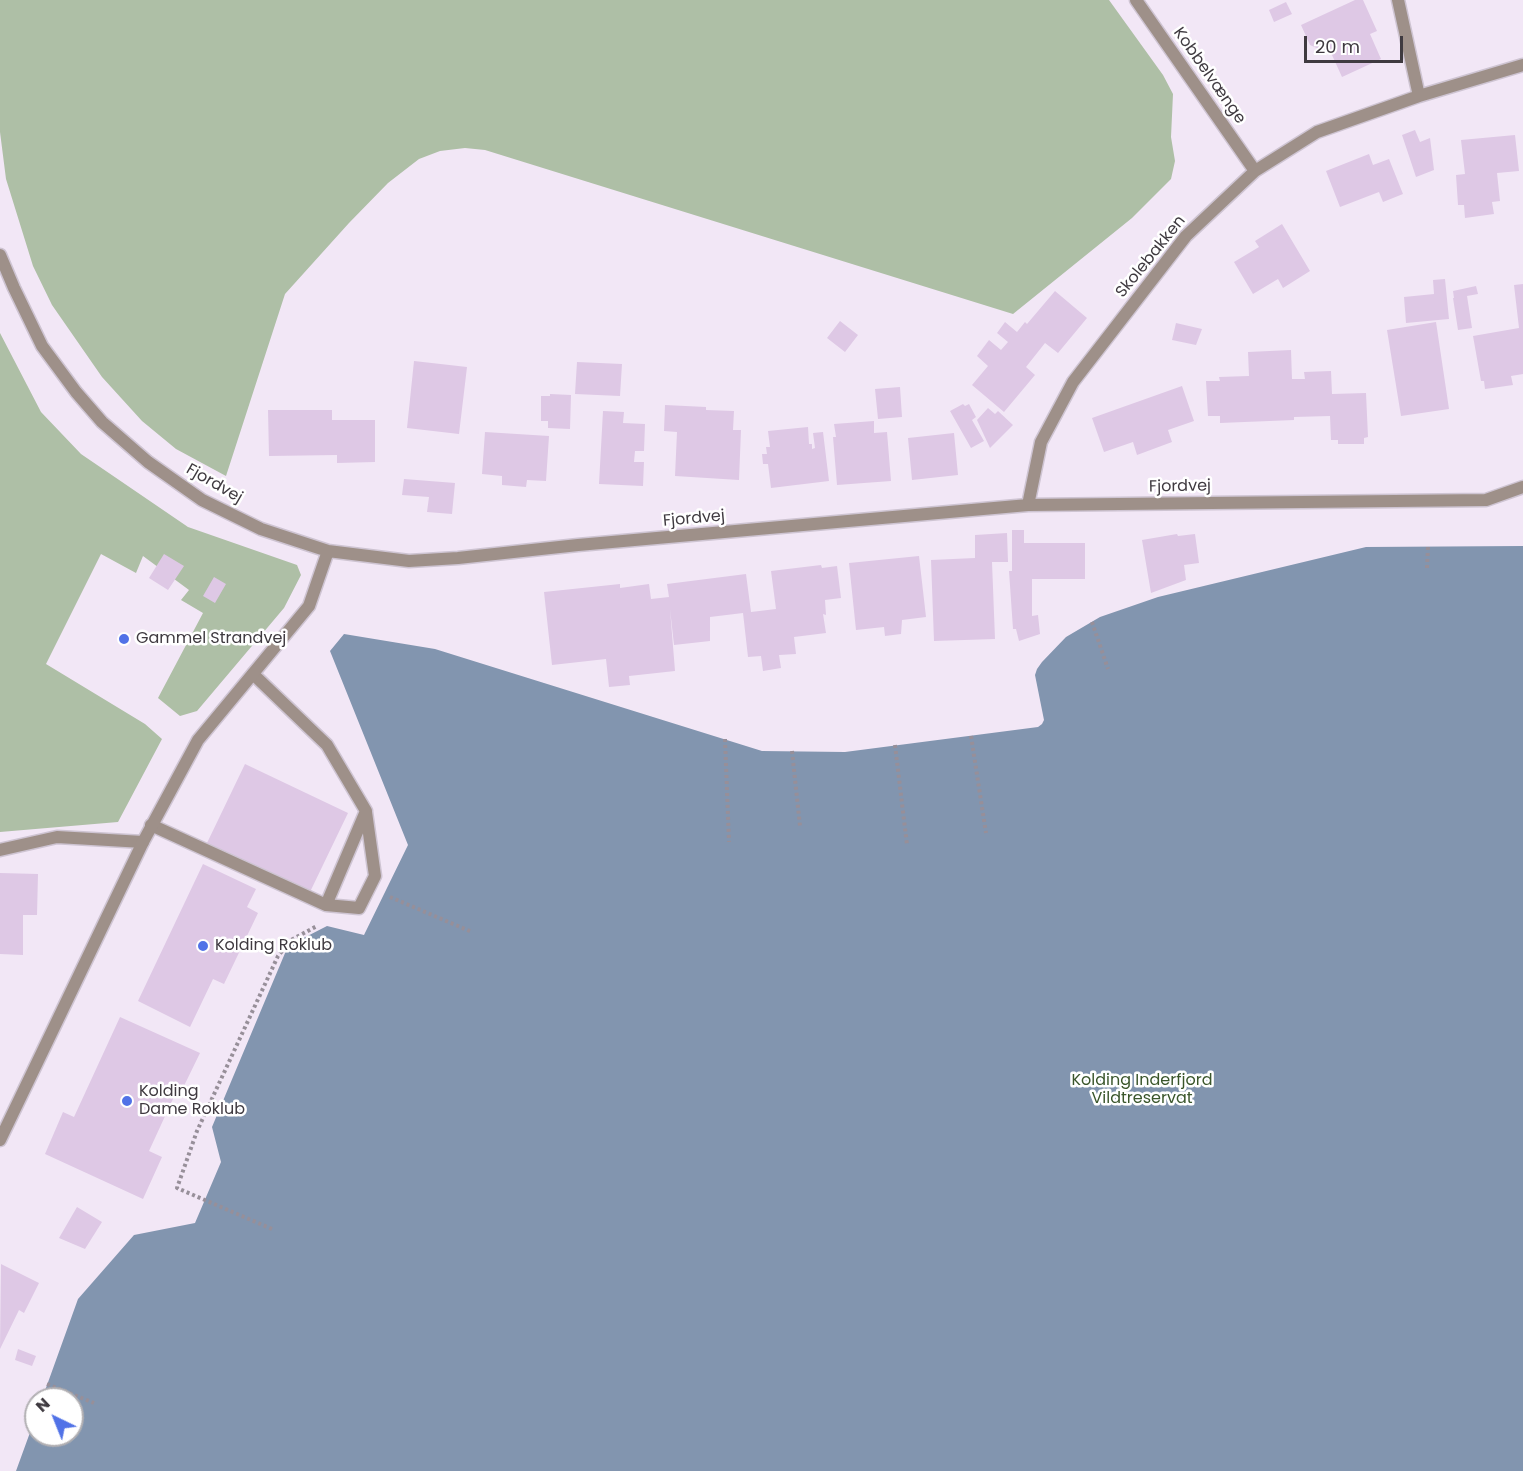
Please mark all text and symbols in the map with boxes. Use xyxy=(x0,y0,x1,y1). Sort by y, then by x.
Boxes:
street label: Kobbelvænge xyxy=(1169,24,1249,128)
scale bar xyxy=(1307,24,1406,62)
text: 20 m xyxy=(1315,34,1360,59)
street label: Skolebakken xyxy=(1112,212,1190,302)
street label: Fjordvej xyxy=(182,460,246,508)
street label: Fjordvej xyxy=(1149,477,1211,497)
street label: Fjordvej xyxy=(662,507,726,531)
place label: Gammel Strandvej xyxy=(136,629,286,649)
marker: Gammel Strandvej xyxy=(117,632,131,646)
place label: Kolding Roklub xyxy=(215,936,332,956)
marker: Kolding Roklub xyxy=(196,939,210,953)
park label: Kolding Inderfjord Vildtreservat xyxy=(1072,1071,1212,1109)
place label: Kolding Dame Roklub xyxy=(139,1082,245,1120)
marker: Kolding Dame Roklub xyxy=(120,1094,134,1108)
north arrow xyxy=(24,1387,84,1447)
text: N xyxy=(30,1392,55,1417)

